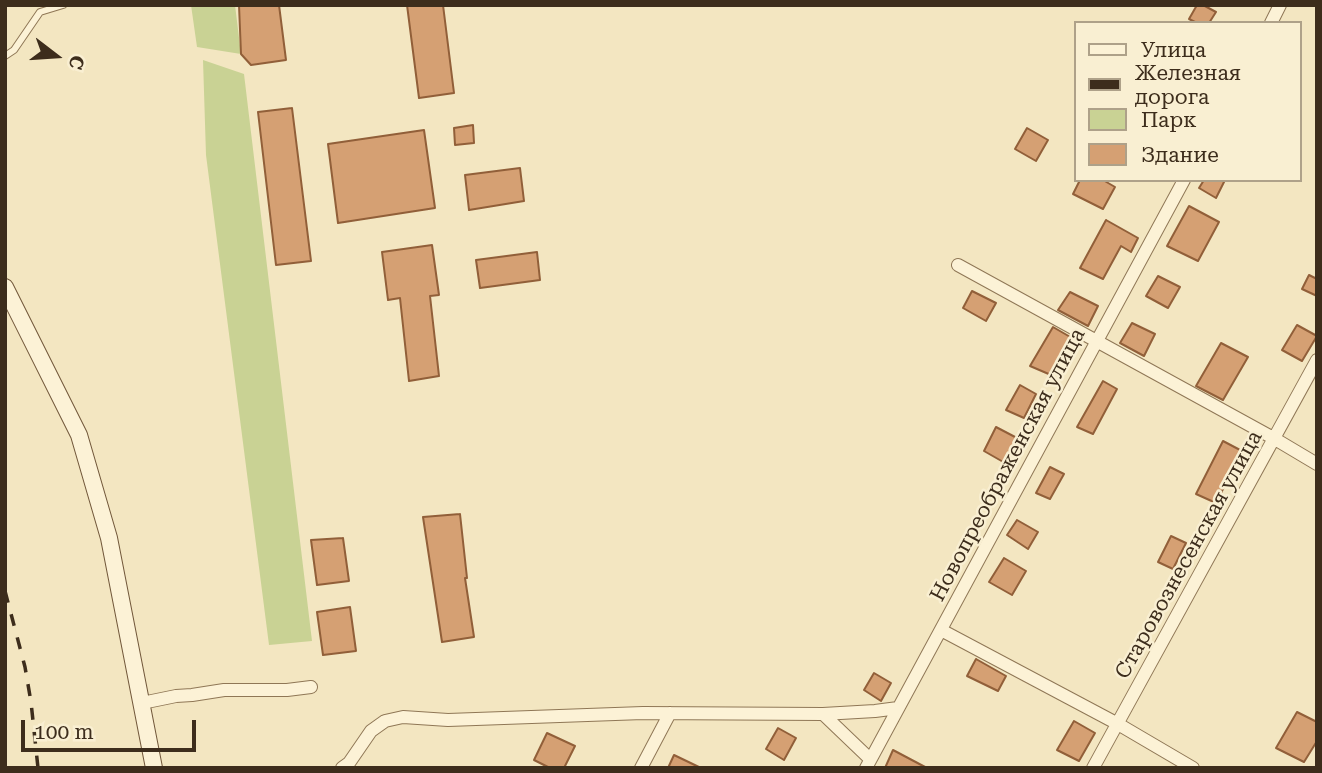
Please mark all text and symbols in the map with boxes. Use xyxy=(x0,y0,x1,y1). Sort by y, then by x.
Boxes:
north arrow xyxy=(21,21,91,91)
legend xyxy=(1074,21,1301,182)
text: Улица xyxy=(1141,38,1206,62)
text: С xyxy=(64,53,90,72)
text: Железная дорога xyxy=(1135,61,1241,109)
text: Парк xyxy=(1141,108,1197,132)
text: Здание xyxy=(1141,143,1219,167)
street label: Новопреображенская улица xyxy=(925,324,1091,606)
street label: Старовознесенская улица xyxy=(1110,427,1268,683)
scale bar xyxy=(24,706,200,750)
text: 100 m xyxy=(34,720,94,744)

